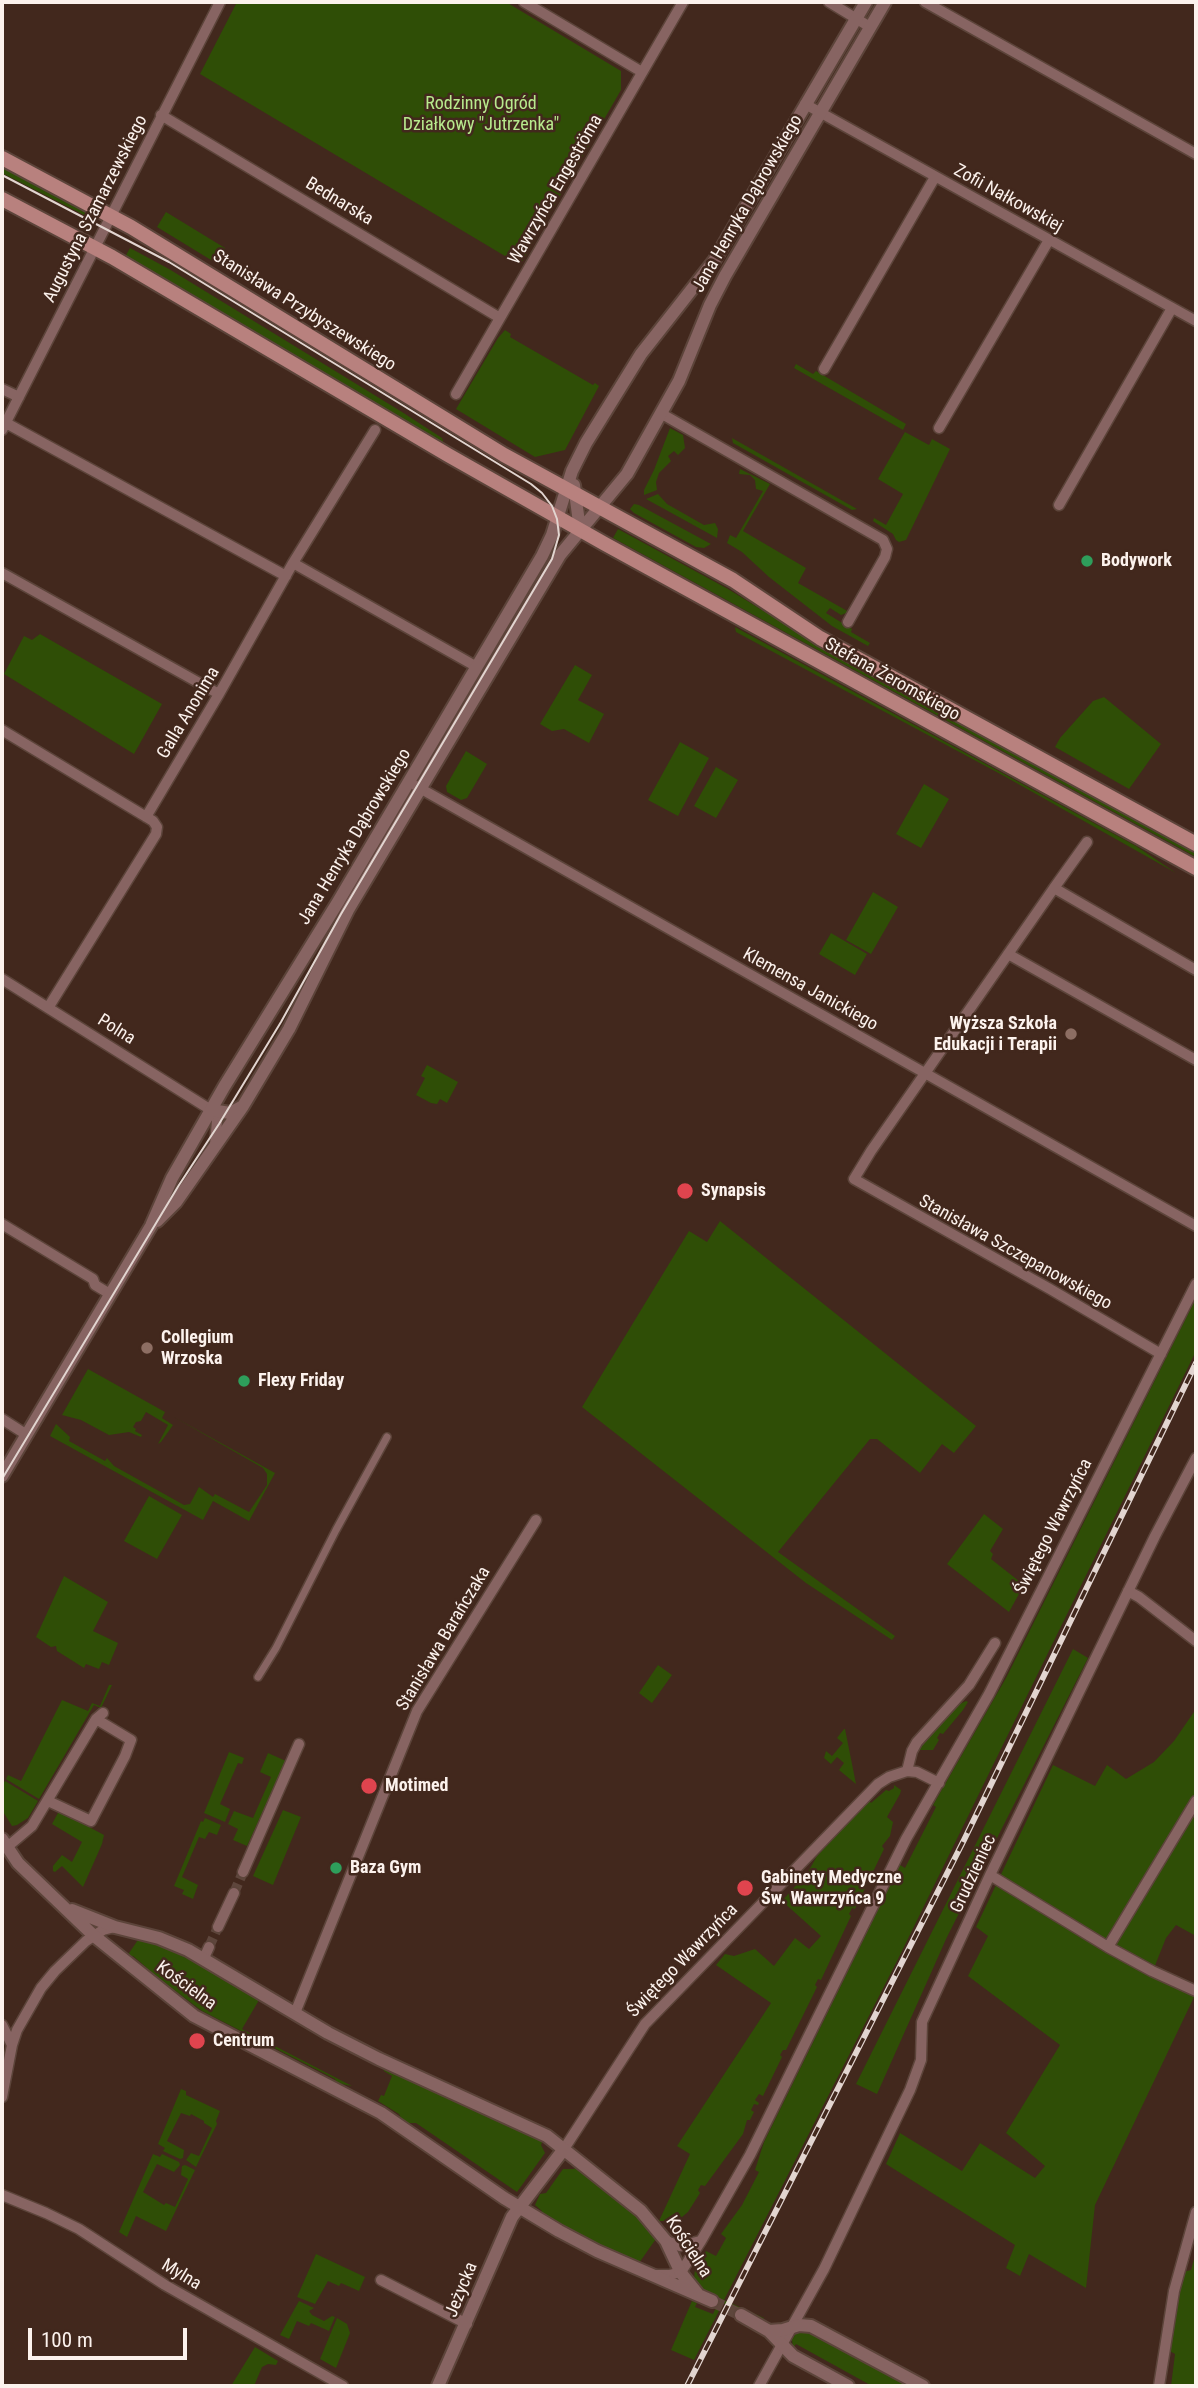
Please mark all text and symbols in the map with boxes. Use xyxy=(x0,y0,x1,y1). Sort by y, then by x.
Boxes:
park label: Rodzinny Ogród Działkowy "Jutrzenka" xyxy=(403,93,559,136)
street label: Wawrzyńca Engeströma xyxy=(504,111,608,269)
street label: Jana Henryka Dąbrowskiego xyxy=(688,111,808,297)
street label: Augustyna Szamarzewskiego xyxy=(39,112,153,306)
street label: Zofii Nałkowskiej xyxy=(950,160,1066,238)
street label: Bednarska xyxy=(301,173,377,231)
street label: Stanisława Przybyszewskiego xyxy=(208,246,400,376)
place label: Bodywork xyxy=(1101,550,1172,572)
marker: Bodywork xyxy=(1079,553,1095,569)
street label: Stefana Żeromskiego xyxy=(821,634,963,726)
street label: Galla Anonima xyxy=(153,663,225,763)
street label: Jana Henryka Dąbrowskiego xyxy=(294,745,416,929)
street label: Klemensa Janickiego xyxy=(739,944,881,1036)
street label: Polna xyxy=(93,1010,139,1050)
place label: Wyższa Szkoła Edukacji i Terapii xyxy=(934,1013,1057,1056)
marker: Wyższa Szkoła Edukacji i Terapii xyxy=(1063,1026,1079,1042)
place label: Synapsis xyxy=(701,1180,766,1202)
marker: Synapsis xyxy=(675,1181,695,1201)
street label: Stanisława Szczepanowskiego xyxy=(915,1191,1115,1315)
place label: Collegium Wrzoska xyxy=(161,1327,234,1370)
marker: Collegium Wrzoska xyxy=(139,1340,155,1356)
place label: Flexy Friday xyxy=(258,1370,344,1392)
marker: Flexy Friday xyxy=(236,1373,252,1389)
street label: Świętego Wawrzyńca xyxy=(1010,1455,1098,1599)
street label: Stanisława Barańczaka xyxy=(392,1563,496,1715)
place label: Motimed xyxy=(385,1775,449,1797)
marker: Motimed xyxy=(359,1776,379,1796)
street label: Grudzieniec xyxy=(946,1831,1002,1917)
place label: Baza Gym xyxy=(350,1857,421,1879)
marker: Baza Gym xyxy=(328,1860,344,1876)
place label: Gabinety Medyczne Św. Wawrzyńca 9 xyxy=(761,1867,902,1910)
marker: Gabinety Medyczne Św. Wawrzyńca 9 xyxy=(735,1878,755,1898)
street label: Świętego Wawrzyńca xyxy=(623,1900,743,2022)
street label: Kościelna xyxy=(152,1957,220,2015)
place label: Centrum xyxy=(213,2030,274,2052)
marker: Centrum xyxy=(187,2031,207,2051)
street label: Kościelna xyxy=(660,2212,716,2282)
street label: Mylna xyxy=(157,2255,205,2295)
street label: Jeżycka xyxy=(441,2259,483,2321)
scale bar xyxy=(32,2314,191,2358)
text: 100 m xyxy=(41,2328,93,2352)

